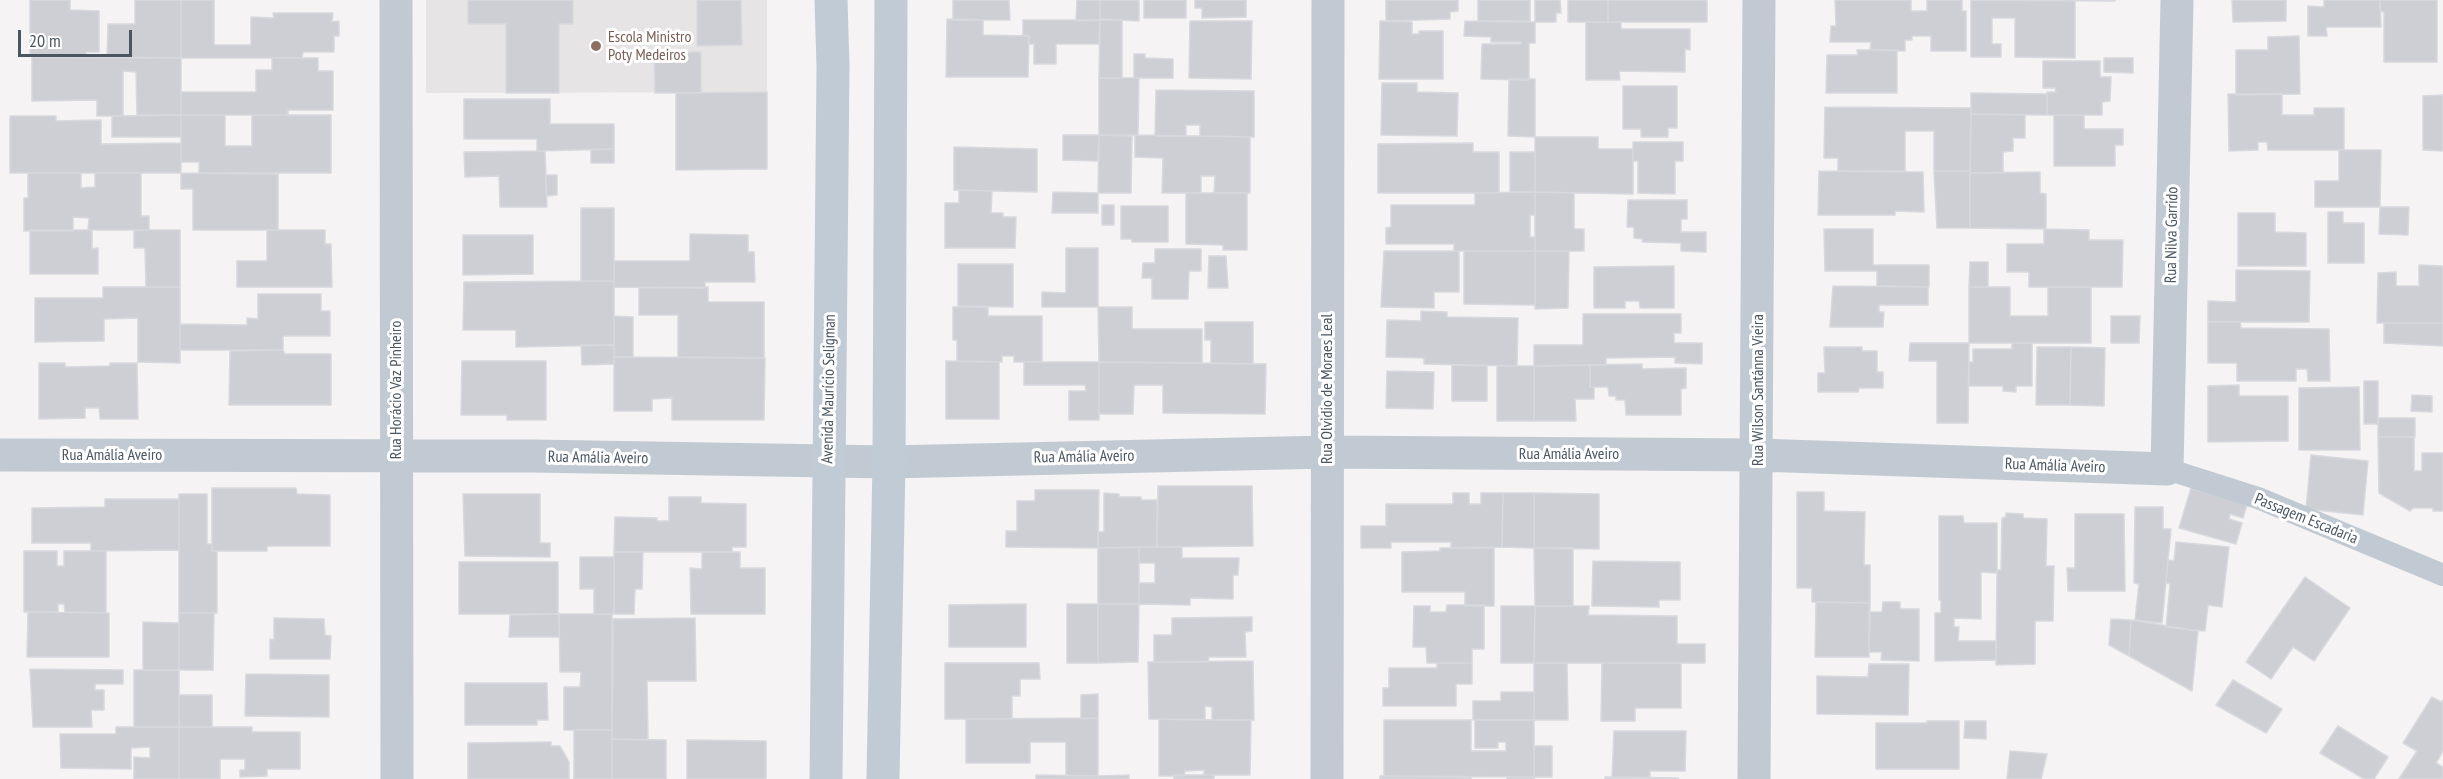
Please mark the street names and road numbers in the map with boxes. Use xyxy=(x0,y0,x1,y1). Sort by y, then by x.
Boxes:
street label: Rua Nilva Garrido xyxy=(2162,187,2182,283)
street label: Avenida Maurício Seligman xyxy=(818,314,840,464)
street label: Rua Olvidio de Moraes Leal xyxy=(1317,314,1337,464)
street label: Rua Wilson Santánna Vieira xyxy=(1748,314,1768,466)
street label: Rua Horácio Vaz Pinheiro xyxy=(386,321,406,459)
street label: Rua Amália Aveiro xyxy=(1519,444,1619,464)
street label: Rua Amália Aveiro xyxy=(62,445,162,465)
street label: Rua Amália Aveiro xyxy=(1034,447,1134,467)
street label: Rua Amália Aveiro xyxy=(548,448,648,468)
street label: Rua Amália Aveiro xyxy=(2004,455,2106,477)
street label: Passagem Escadaria xyxy=(2252,490,2360,548)

